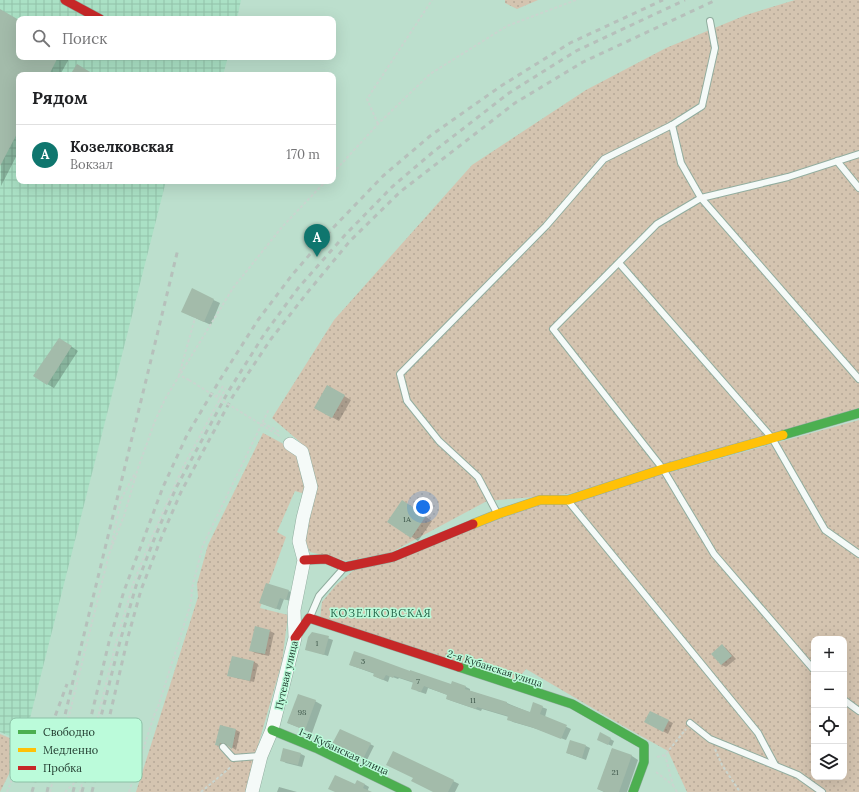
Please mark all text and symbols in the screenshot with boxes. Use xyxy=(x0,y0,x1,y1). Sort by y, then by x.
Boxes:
search box xyxy=(16,16,336,60)
icon: search xyxy=(30,27,52,49)
text: Поиск xyxy=(62,29,107,48)
text: Рядом xyxy=(32,87,88,109)
text: Козелковская xyxy=(70,137,174,156)
text: A xyxy=(41,146,49,163)
text: 170 m xyxy=(286,146,320,163)
text: Вокзал xyxy=(70,156,113,173)
pin: A xyxy=(304,224,330,257)
your location xyxy=(413,497,433,517)
house number: 1А xyxy=(403,514,412,524)
district label: КОЗЕЛКОВСКАЯ xyxy=(330,606,432,620)
map controls xyxy=(811,636,847,780)
button: + xyxy=(811,636,847,672)
house number: 1 xyxy=(316,638,319,648)
street label: Путевая улица xyxy=(272,639,301,711)
street label: 2-я Кубанская улица xyxy=(446,647,544,690)
house number: 3 xyxy=(361,656,366,666)
button: − xyxy=(811,672,847,708)
house number: 7 xyxy=(416,676,420,686)
house number: 11 xyxy=(470,695,476,705)
house number: 98 xyxy=(297,707,307,717)
button: locate xyxy=(811,708,847,744)
legend xyxy=(10,718,142,782)
text: Свободно xyxy=(43,725,95,739)
street label: 1-я Кубанская улица xyxy=(297,725,391,778)
text: Медленно xyxy=(43,743,98,757)
button: layers xyxy=(811,744,847,780)
text: Пробка xyxy=(43,761,82,775)
house number: 21 xyxy=(611,767,619,777)

